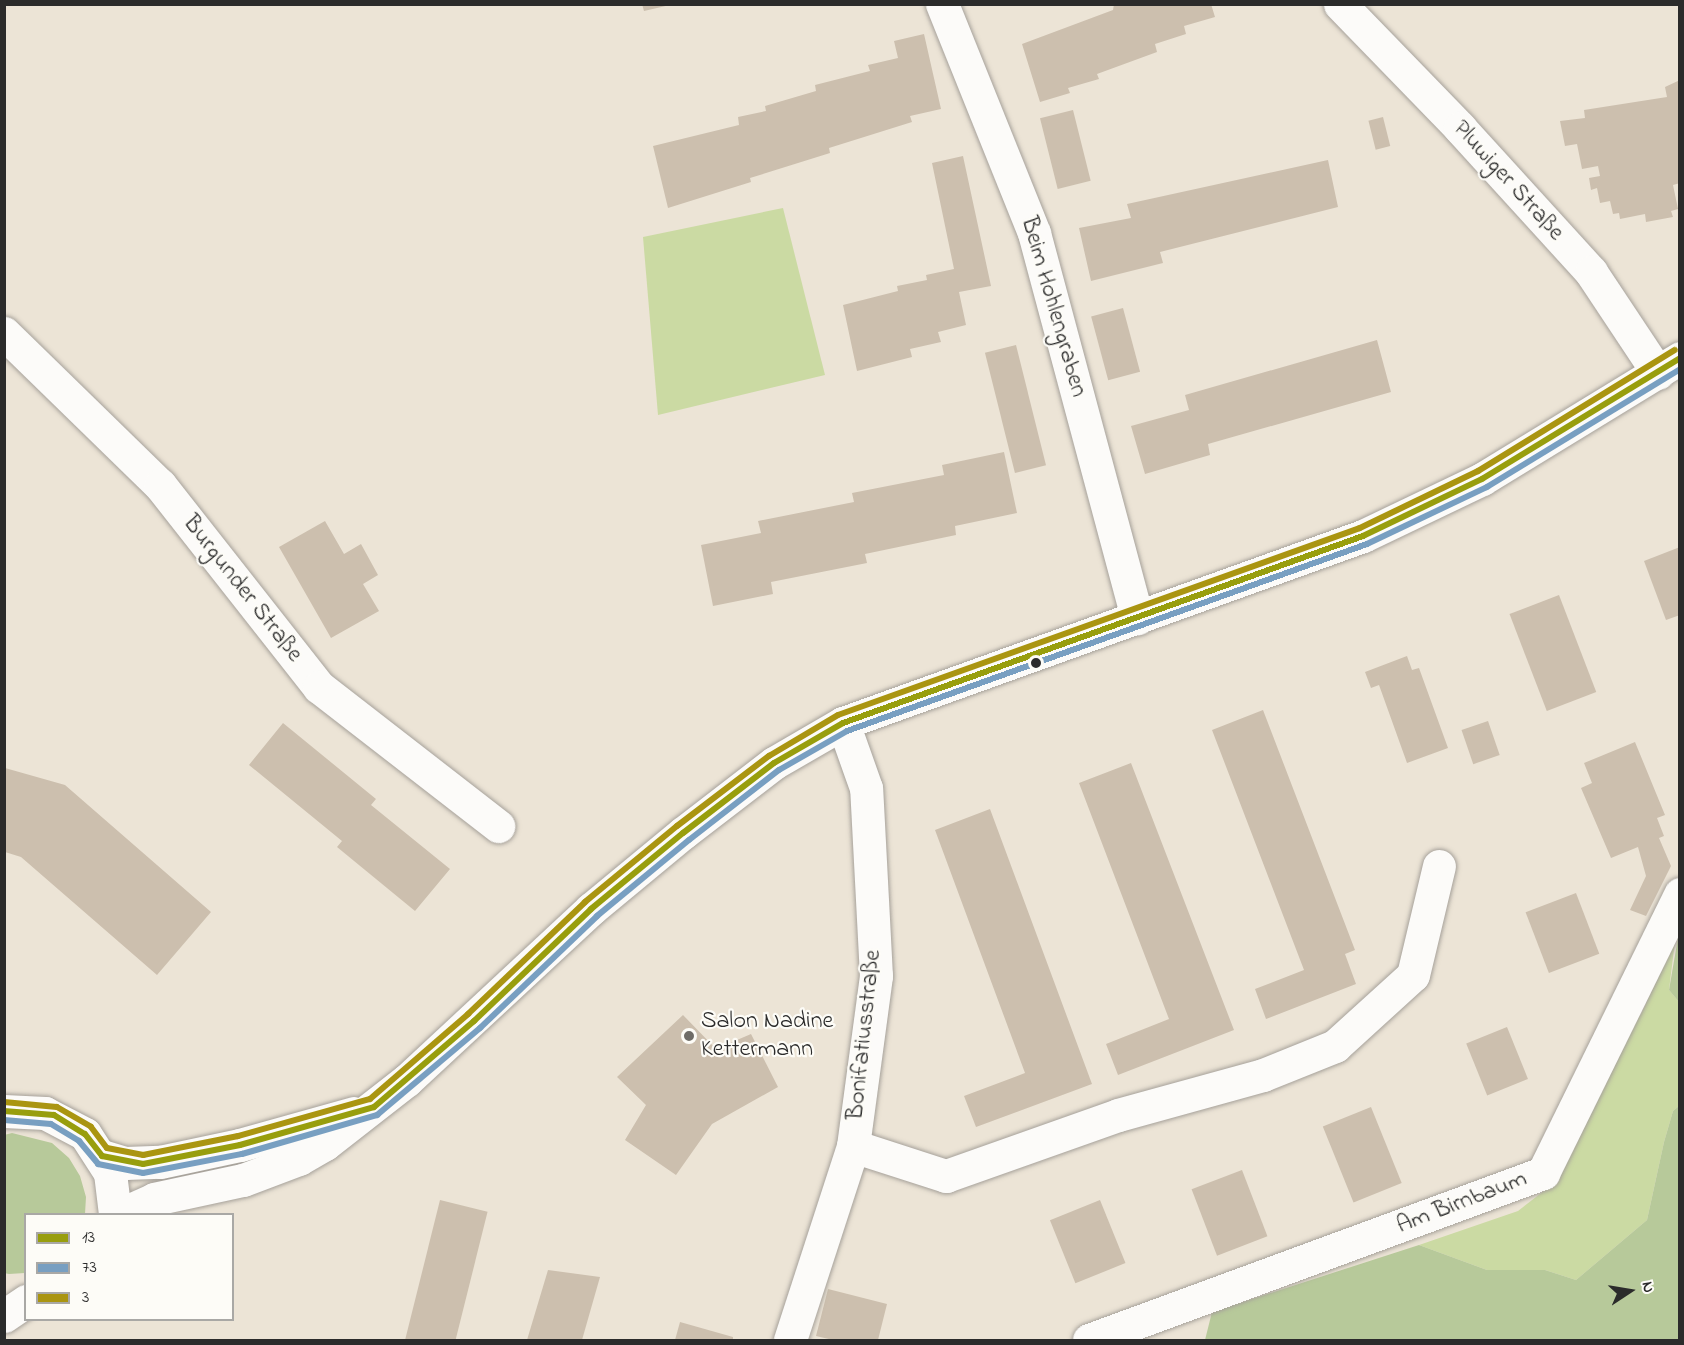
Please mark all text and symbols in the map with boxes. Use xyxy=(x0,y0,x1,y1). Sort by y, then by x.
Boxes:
street label: Pluwiger Straße xyxy=(1446,115,1570,247)
street label: Beim Hohlengraben xyxy=(1014,214,1092,400)
street label: Burgunder Straße xyxy=(176,510,308,668)
unlabelled marker xyxy=(1030,657,1042,669)
street label: Bonifatiusstraße xyxy=(842,948,888,1122)
place label: Salon Nadine Kettermann xyxy=(701,1008,833,1064)
marker: Salon Nadine Kettermann xyxy=(682,1029,696,1043)
street label: Am Birnbaum xyxy=(1393,1165,1531,1241)
legend xyxy=(24,1213,234,1321)
text: 13 xyxy=(82,1225,95,1251)
text: 73 xyxy=(82,1255,97,1281)
north arrow xyxy=(1600,1261,1660,1321)
text: N xyxy=(1635,1279,1660,1295)
text: 3 xyxy=(82,1285,89,1311)

